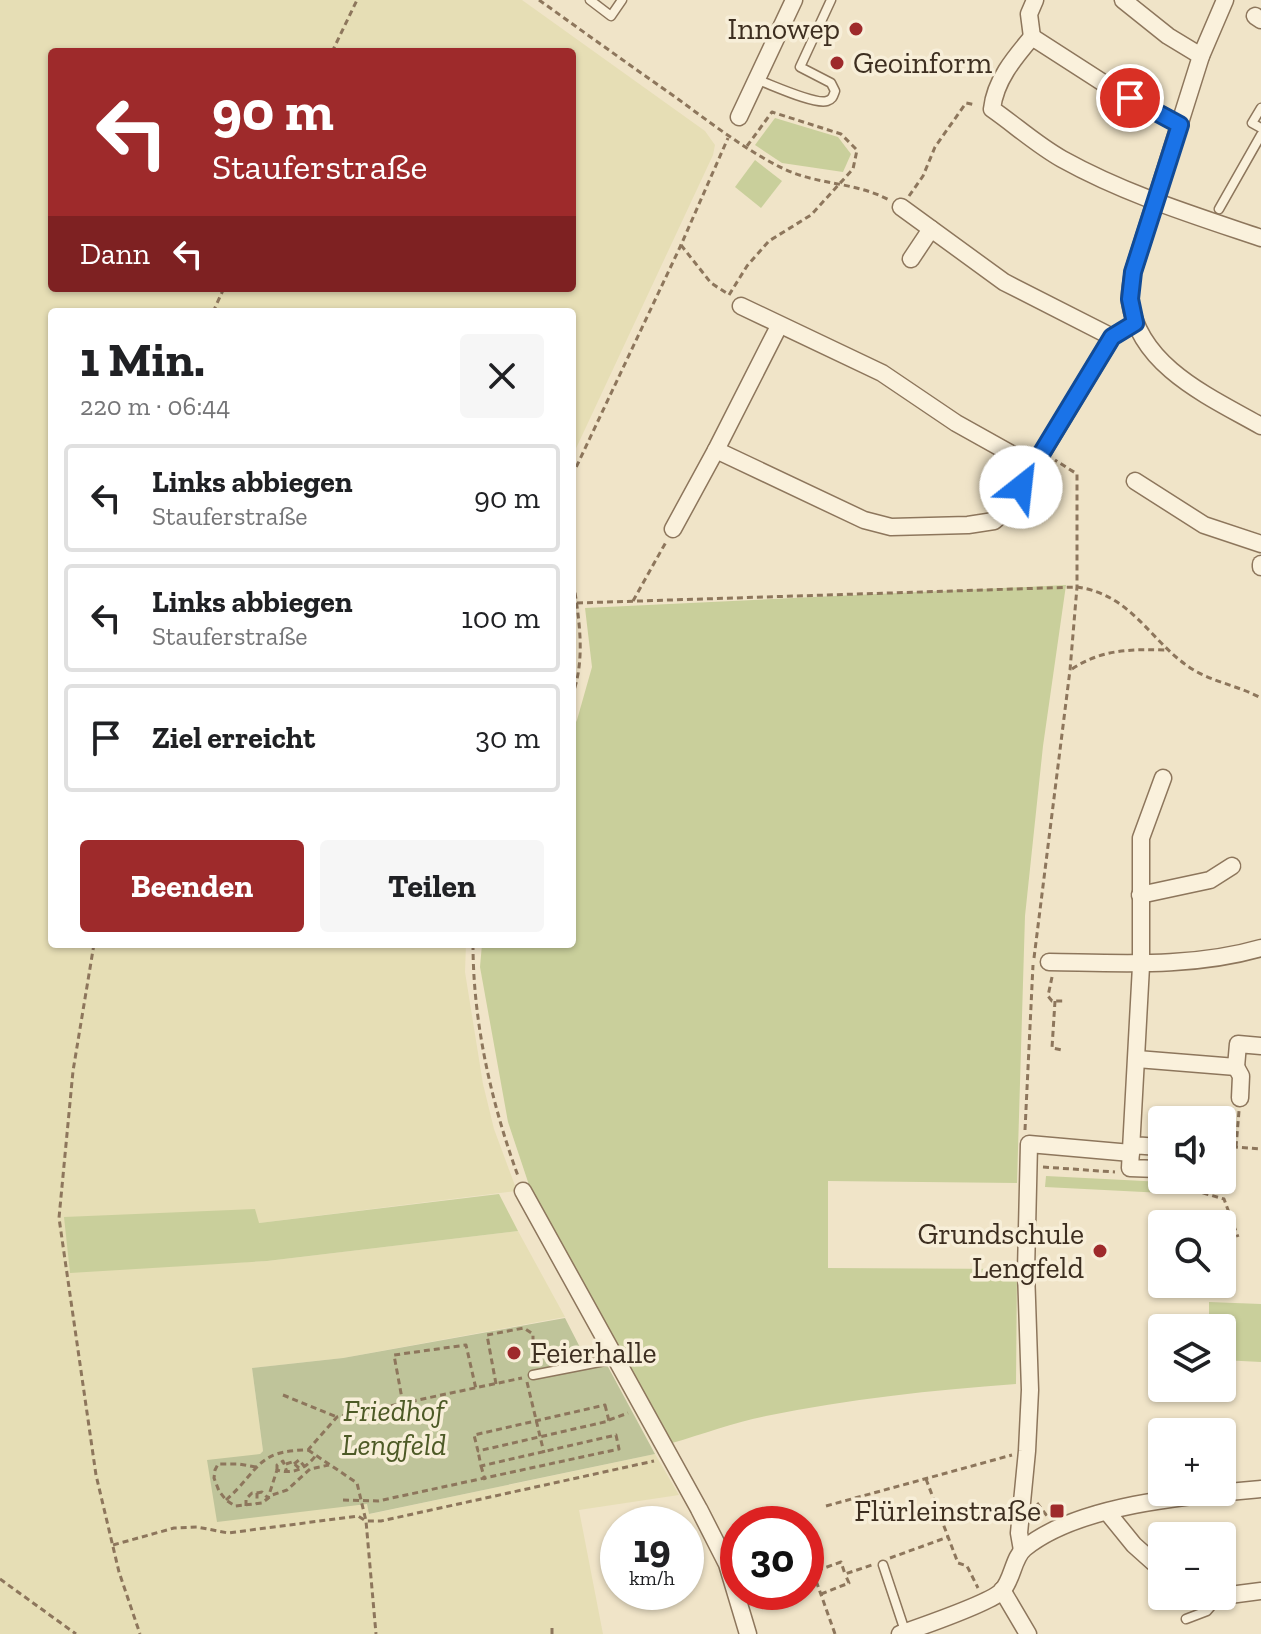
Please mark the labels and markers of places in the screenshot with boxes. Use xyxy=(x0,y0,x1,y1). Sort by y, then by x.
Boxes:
place label: Innowep xyxy=(728,11,840,47)
marker: Innowep xyxy=(847,20,865,38)
place label: Geoinform xyxy=(853,45,992,81)
marker: Geoinform xyxy=(828,54,846,72)
pin xyxy=(1096,64,1164,132)
place label: Grundschule Lengfeld xyxy=(917,1216,1085,1286)
marker: Grundschule Lengfeld xyxy=(1091,1242,1109,1260)
place label: Feierhalle xyxy=(530,1335,657,1371)
marker: Feierhalle xyxy=(505,1344,523,1362)
place label: Flürleinstraße xyxy=(854,1493,1041,1529)
marker: Flürleinstraße xyxy=(1048,1502,1066,1520)

